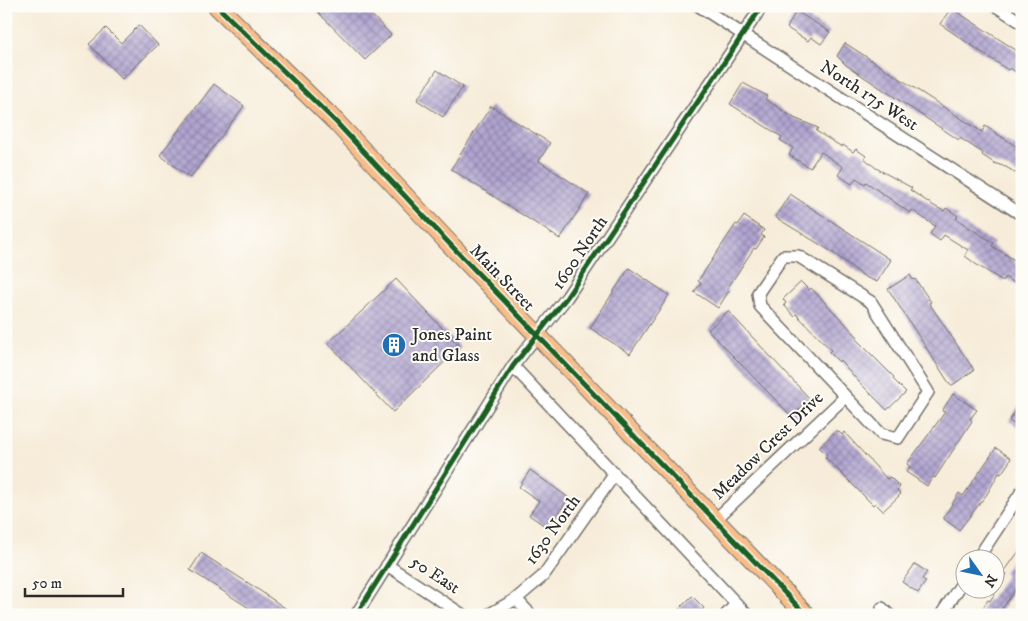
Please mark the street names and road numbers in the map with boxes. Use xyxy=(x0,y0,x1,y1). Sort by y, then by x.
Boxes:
street label: North 175 West xyxy=(816,56,922,136)
street label: 1600 North xyxy=(547,212,613,294)
street label: Main Street xyxy=(465,240,539,316)
street label: Meadow Crest Drive xyxy=(708,387,828,505)
street label: 1630 North xyxy=(520,490,586,569)
street label: 50 East xyxy=(406,551,464,599)

